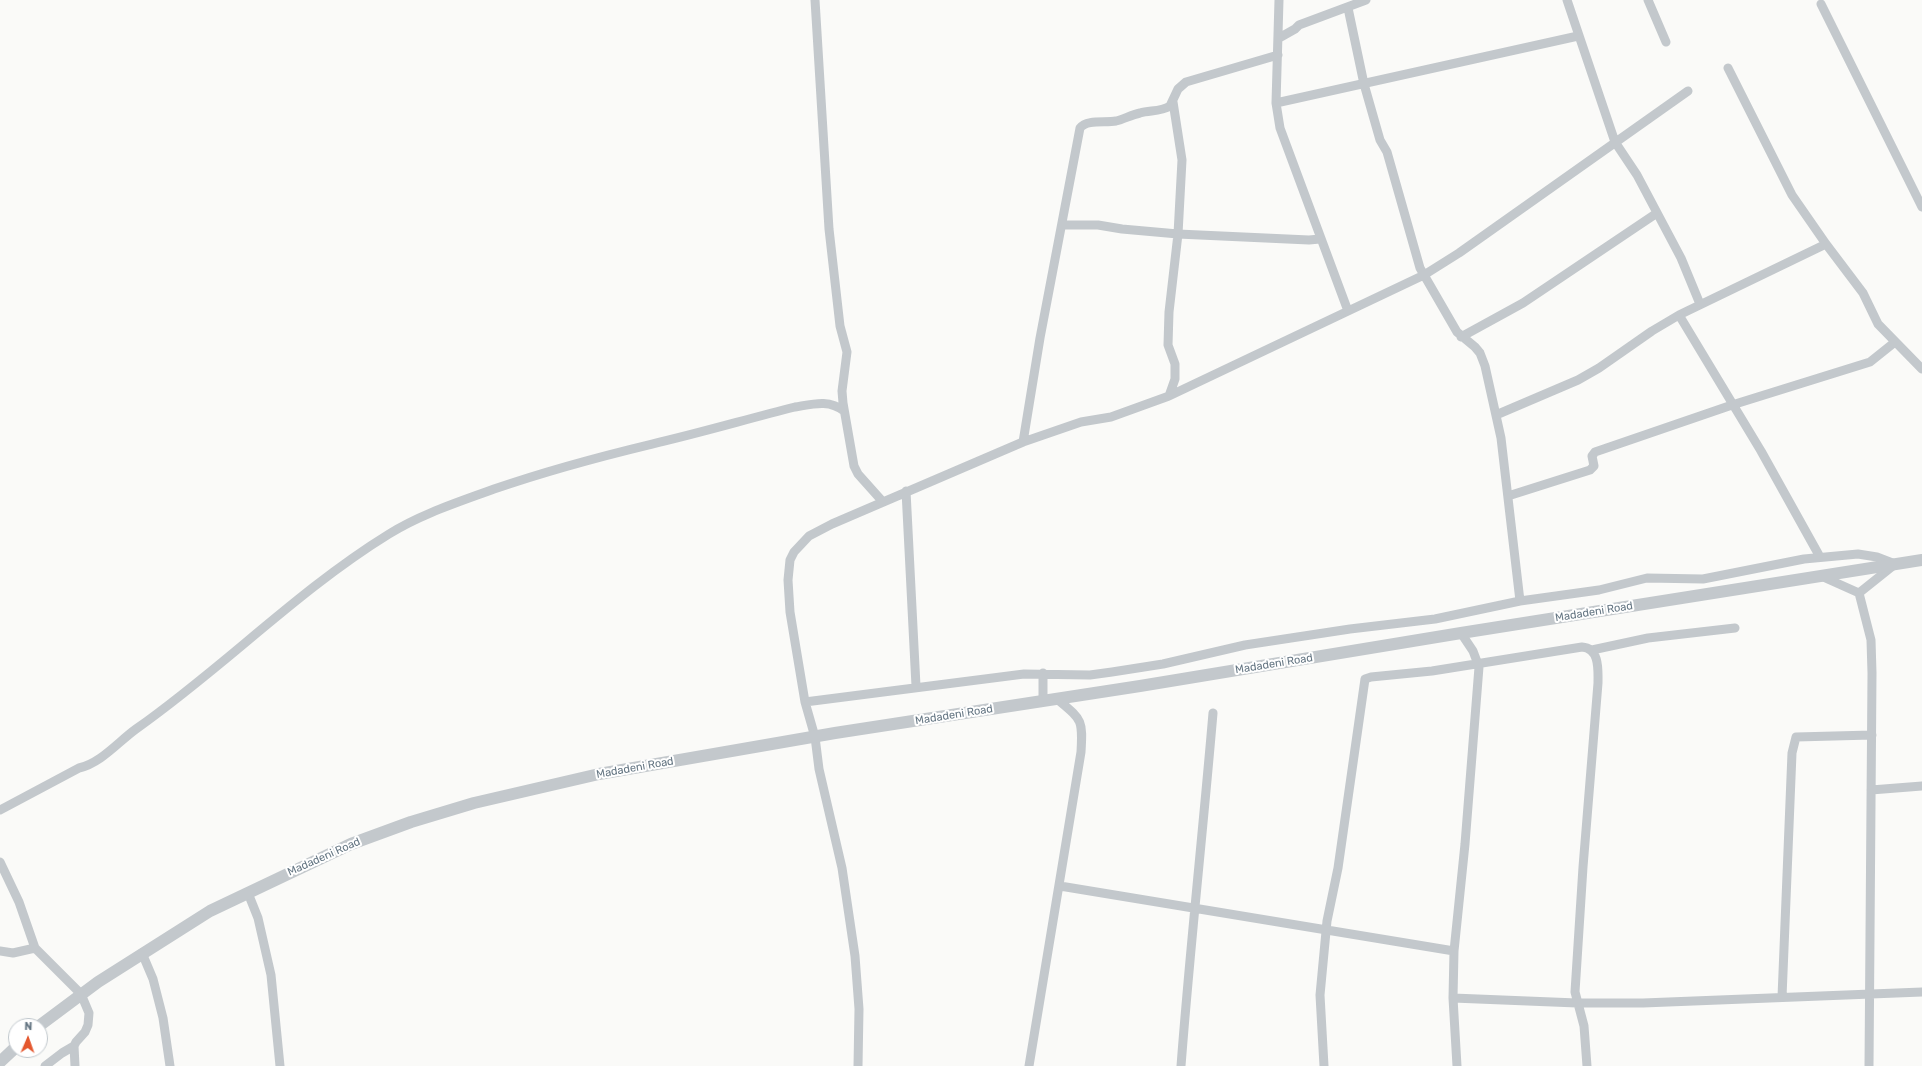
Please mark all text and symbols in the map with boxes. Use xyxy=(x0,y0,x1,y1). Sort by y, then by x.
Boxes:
street label: Madadeni Road xyxy=(1554,599,1634,625)
street label: Madadeni Road xyxy=(1234,651,1314,677)
street label: Madadeni Road xyxy=(914,702,994,728)
street label: Madadeni Road xyxy=(595,755,675,781)
street label: Madadeni Road xyxy=(286,835,362,879)
north arrow xyxy=(8,1018,48,1058)
text: N xyxy=(24,1020,33,1033)

